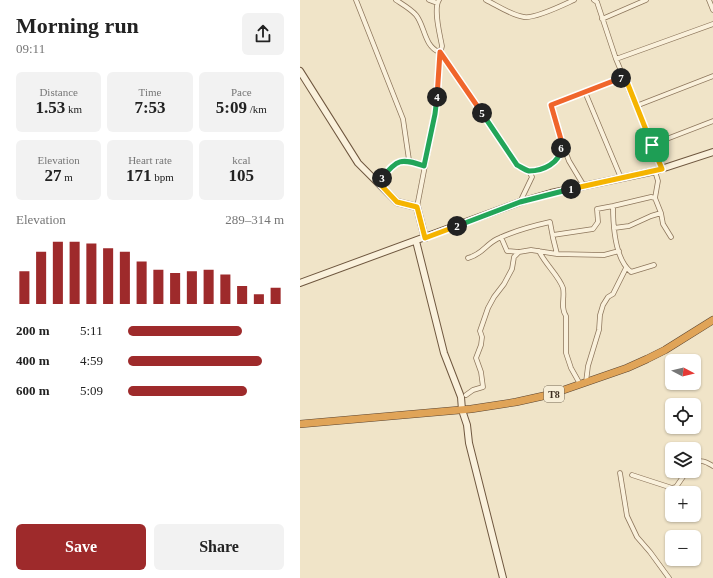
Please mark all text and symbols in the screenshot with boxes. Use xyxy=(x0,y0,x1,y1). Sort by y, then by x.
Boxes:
text: Morning run xyxy=(16,13,139,38)
button: share xyxy=(242,13,284,55)
text: 09:11 xyxy=(16,41,45,56)
pin: 7 xyxy=(611,68,631,88)
text: 7 xyxy=(618,72,624,84)
text: Distance xyxy=(39,86,78,98)
text: Time xyxy=(139,86,161,98)
text: Pace xyxy=(231,86,252,98)
pin: 4 xyxy=(427,87,447,107)
text: 4 xyxy=(434,91,440,103)
text: 1.53 xyxy=(35,98,65,117)
text: 7:53 xyxy=(134,98,166,117)
text: 5:09 xyxy=(216,98,247,117)
text: km xyxy=(65,103,82,115)
text: /km xyxy=(247,103,267,115)
pin: 5 xyxy=(472,103,492,123)
text: 5 xyxy=(479,107,485,119)
pin xyxy=(635,128,669,162)
icon: arrive xyxy=(641,134,663,156)
pin: 6 xyxy=(551,138,571,158)
text: 6 xyxy=(558,142,564,154)
text: Elevation xyxy=(38,154,80,166)
text: Heart rate xyxy=(128,154,172,166)
text: kcal xyxy=(232,154,250,166)
text: 27 xyxy=(45,166,62,185)
text: 171 xyxy=(126,166,152,185)
text: 105 xyxy=(229,166,254,185)
pin: 3 xyxy=(372,168,392,188)
text: m xyxy=(62,171,73,183)
text: bpm xyxy=(152,171,174,183)
text: 3 xyxy=(379,172,385,184)
pin: 1 xyxy=(561,179,581,199)
text: 1 xyxy=(568,183,574,195)
text: Elevation xyxy=(16,212,66,227)
text: 289–314 m xyxy=(225,212,284,227)
pin: 2 xyxy=(447,216,467,236)
text: 2 xyxy=(454,220,460,232)
text: 200 m xyxy=(16,323,50,338)
text: 5:11 xyxy=(80,323,103,338)
text: 400 m xyxy=(16,353,50,368)
text: 4:59 xyxy=(80,353,103,368)
north arrow xyxy=(665,354,701,390)
map controls xyxy=(665,354,701,566)
text: 600 m xyxy=(16,383,50,398)
text: 5:09 xyxy=(80,383,103,398)
road number: T8 xyxy=(544,386,564,402)
button: locate xyxy=(665,398,701,434)
button: layers xyxy=(665,442,701,478)
button: + xyxy=(665,486,701,522)
button: Save xyxy=(16,524,146,570)
button: Share xyxy=(154,524,284,570)
button: − xyxy=(665,530,701,566)

